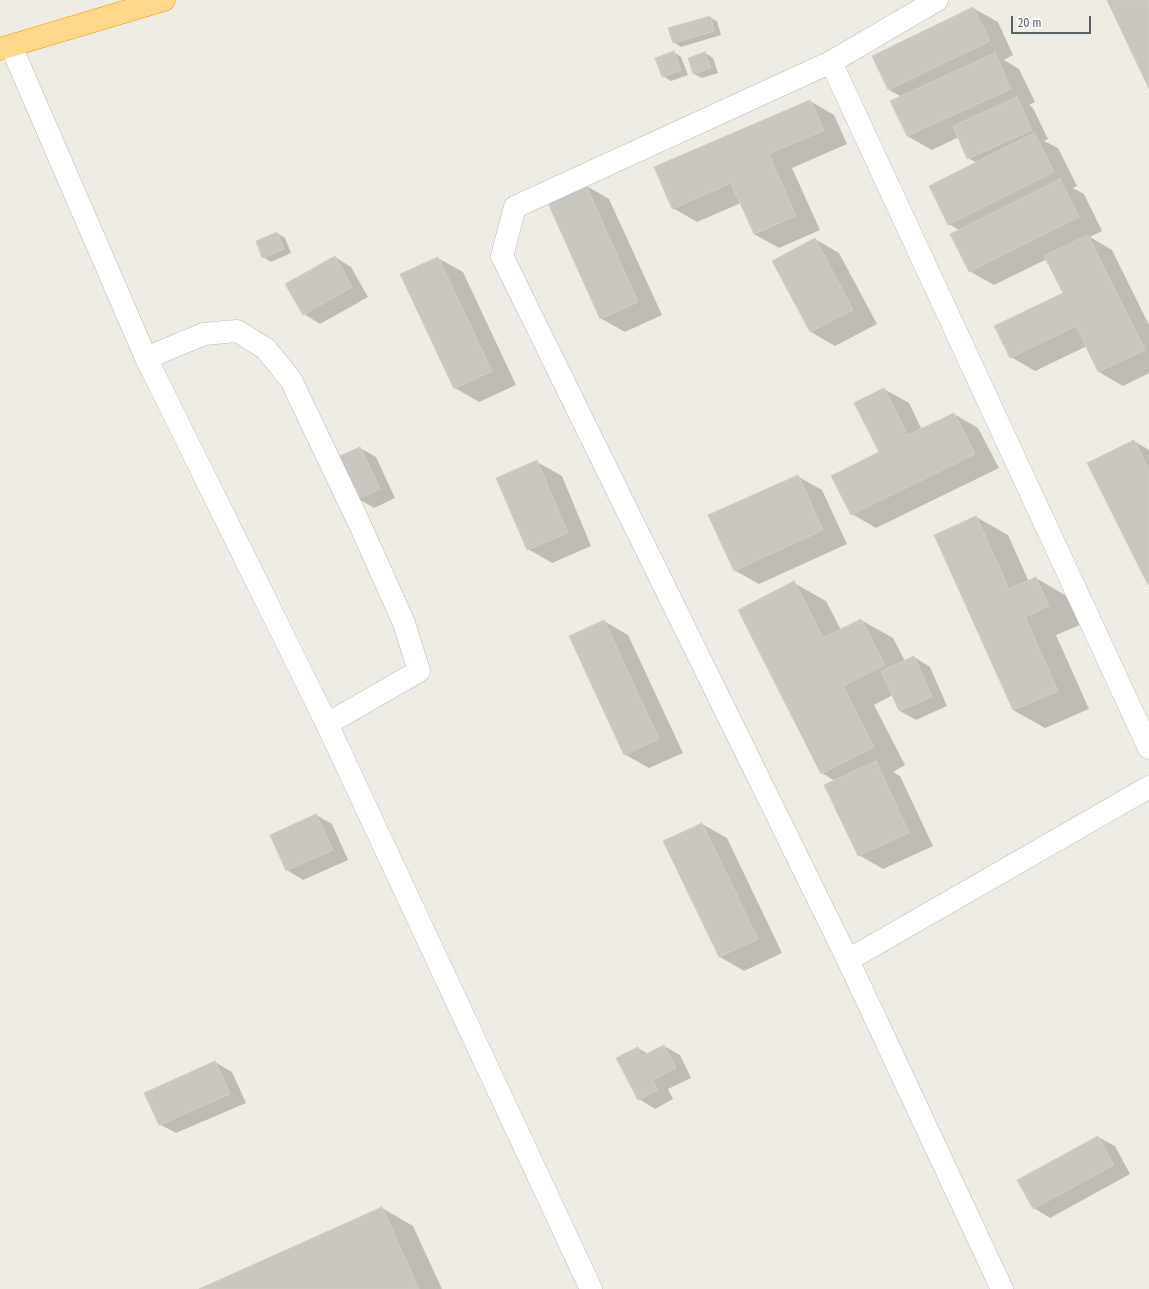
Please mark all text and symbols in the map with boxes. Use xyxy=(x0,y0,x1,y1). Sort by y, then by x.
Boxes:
scale bar xyxy=(1013,8,1093,34)
text: 20 m xyxy=(1018,16,1042,30)

